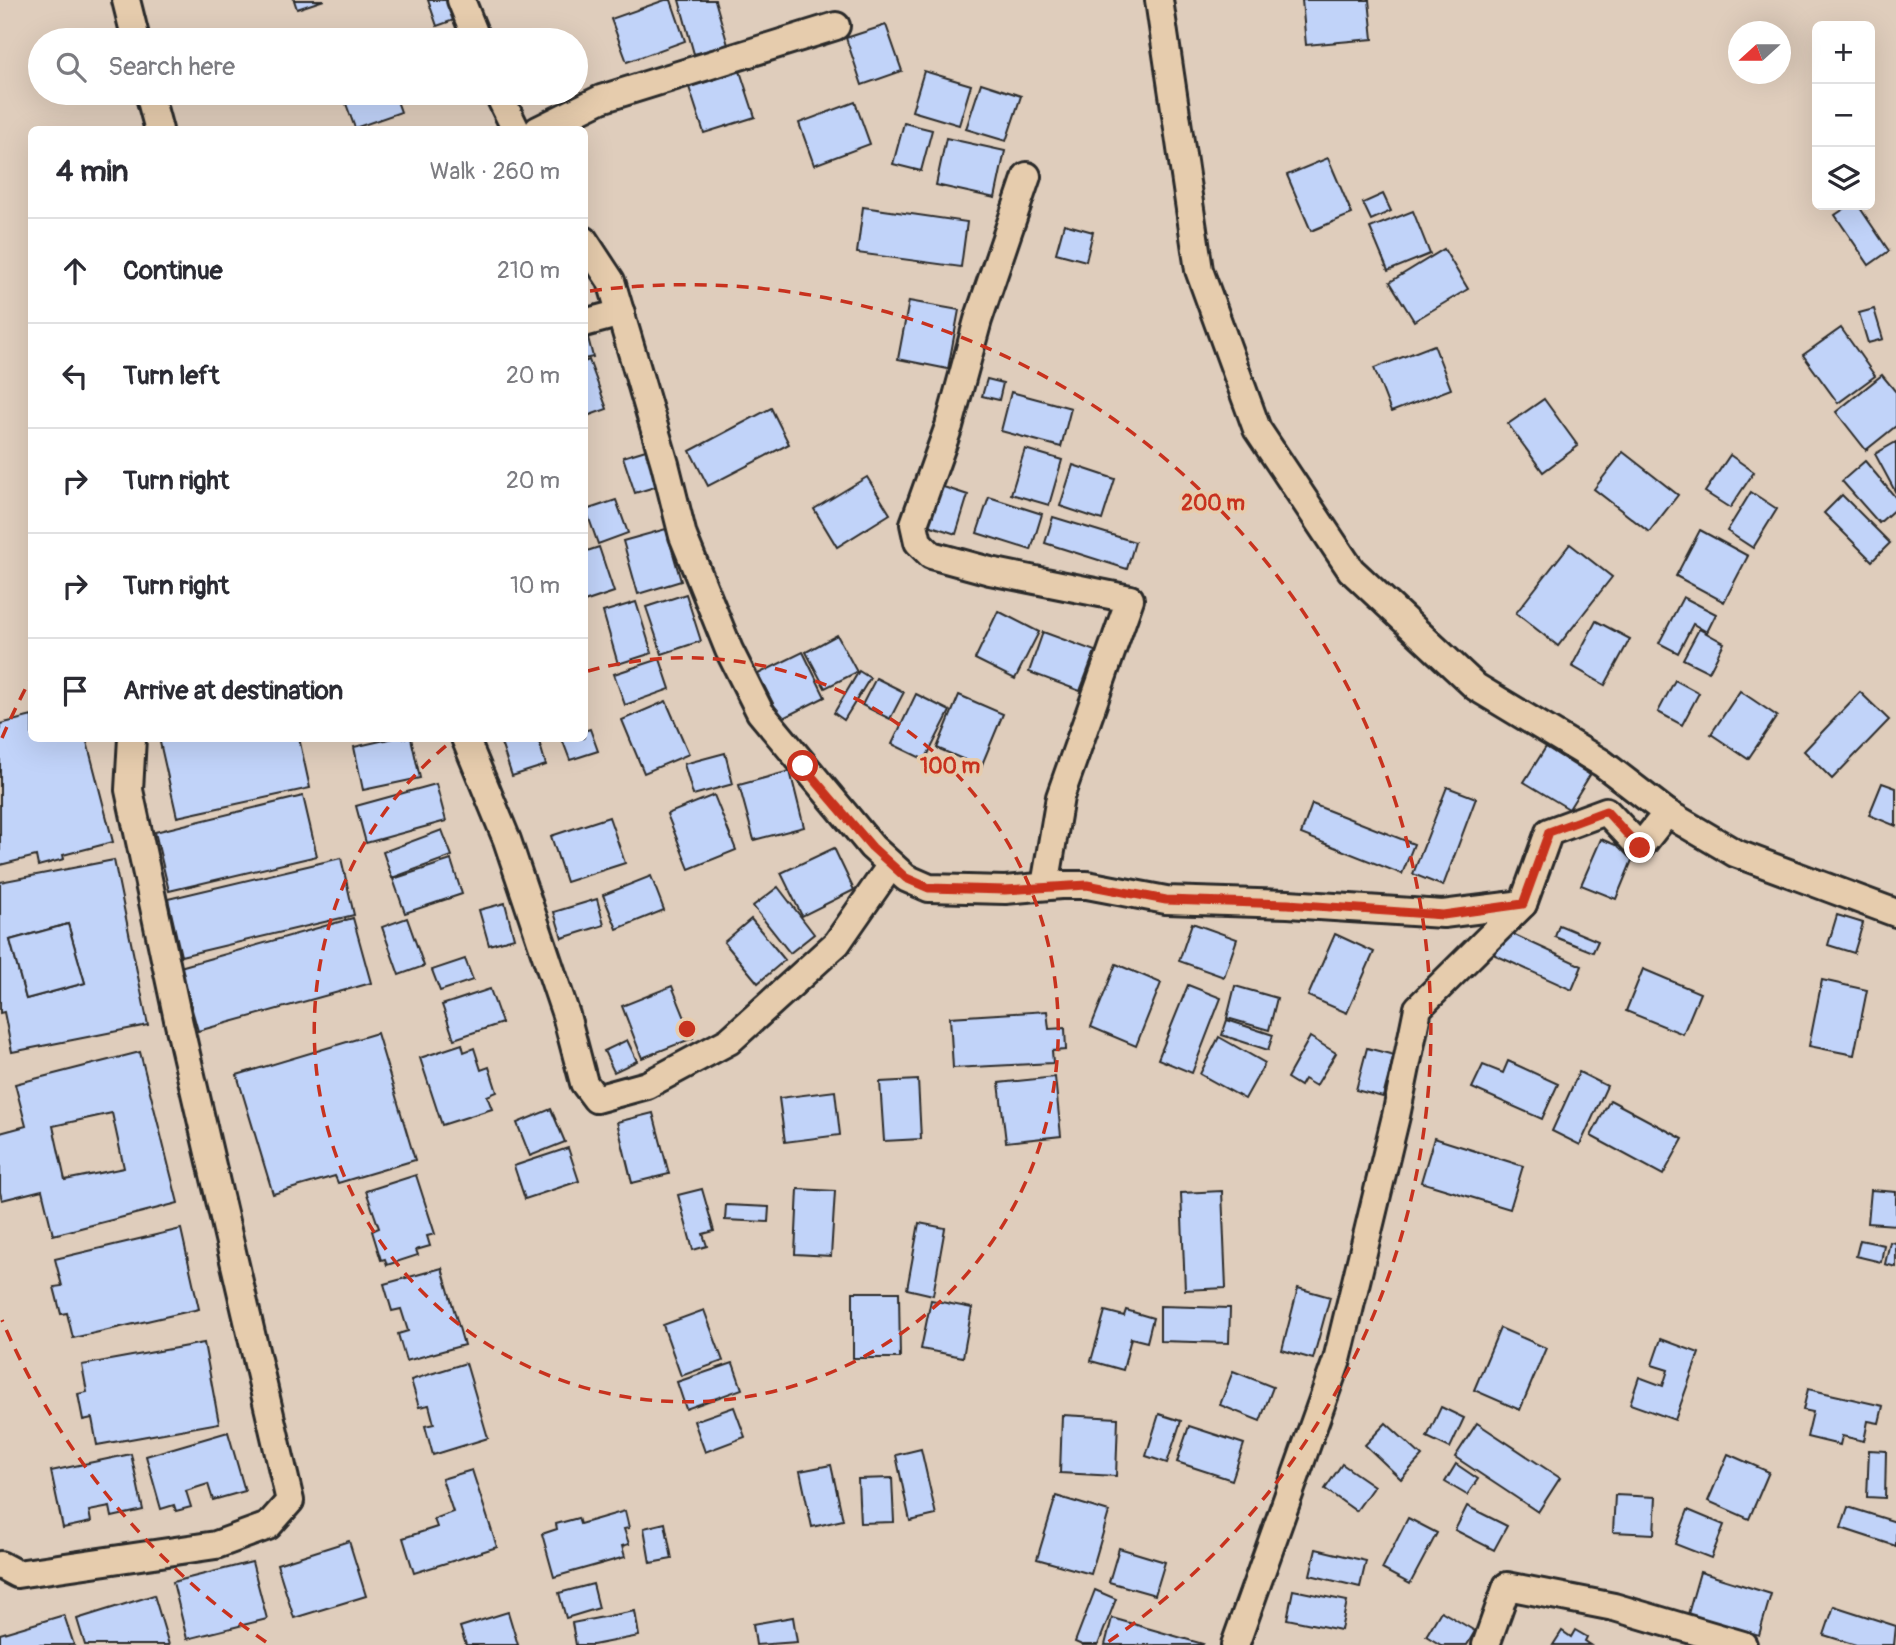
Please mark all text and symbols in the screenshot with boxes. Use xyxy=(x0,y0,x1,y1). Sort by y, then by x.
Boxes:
north arrow xyxy=(1728,21,1791,84)
map controls xyxy=(1812,21,1875,210)
button: + xyxy=(1812,21,1875,84)
search box xyxy=(28,28,588,105)
icon: search xyxy=(52,48,90,86)
text: Search here xyxy=(108,51,235,83)
button: − xyxy=(1812,84,1875,147)
button: layers xyxy=(1812,147,1875,210)
text: 4 min xyxy=(56,153,129,190)
text: Walk · 260 m xyxy=(430,157,560,186)
icon: ahead xyxy=(56,252,94,290)
text: Continue xyxy=(123,255,223,287)
text: 210 m xyxy=(497,256,560,285)
icon: left xyxy=(56,357,94,395)
text: Turn left xyxy=(123,360,219,392)
text: 20 m xyxy=(506,361,560,390)
icon: right xyxy=(56,462,94,500)
text: Turn right xyxy=(123,465,229,497)
text: 20 m xyxy=(506,466,560,495)
text: 200 m xyxy=(1181,490,1245,517)
icon: right xyxy=(56,567,94,605)
text: Turn right xyxy=(123,570,229,602)
text: 10 m xyxy=(510,571,560,600)
icon: arrive xyxy=(56,672,94,710)
text: Arrive at destination xyxy=(123,675,343,707)
route start xyxy=(787,750,818,781)
text: 100 m xyxy=(920,753,980,780)
route end xyxy=(1624,832,1655,863)
centre of rings xyxy=(675,1017,699,1041)

